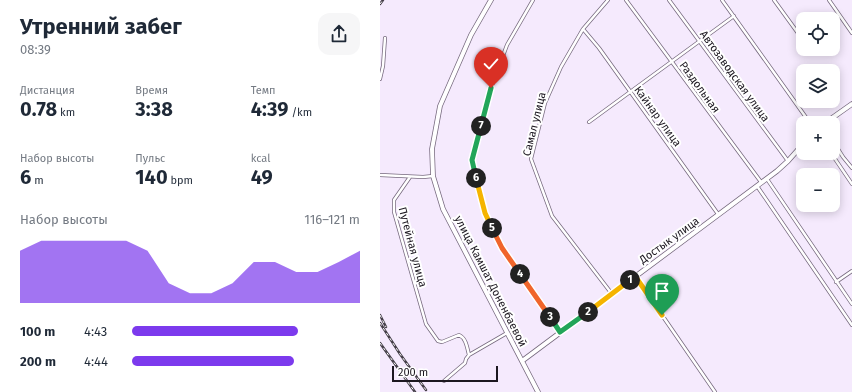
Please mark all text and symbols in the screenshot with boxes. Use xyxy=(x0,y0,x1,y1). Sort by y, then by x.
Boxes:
map controls xyxy=(796,12,840,212)
button: locate xyxy=(796,12,840,56)
text: Утренний забег xyxy=(20,13,182,40)
button: share xyxy=(318,13,360,55)
street label: Автозаводская улица xyxy=(697,28,772,124)
text: 08:39 xyxy=(20,42,51,57)
pin xyxy=(474,47,508,88)
icon: check xyxy=(480,53,502,75)
street label: Раздольная xyxy=(677,59,723,115)
button: layers xyxy=(796,64,840,108)
text: Дистанция xyxy=(20,84,75,97)
text: Время xyxy=(135,84,168,97)
text: Темп xyxy=(251,84,276,97)
street label: Кайнар улица xyxy=(631,84,684,149)
street label: Самал улица xyxy=(520,91,549,157)
text: 0.78 xyxy=(20,97,57,121)
text: 3:38 xyxy=(135,97,173,121)
text: 4:39 xyxy=(251,97,288,121)
text: km xyxy=(57,106,75,119)
text: /km xyxy=(288,106,312,119)
pin: 7 xyxy=(471,116,491,136)
button: + xyxy=(796,116,840,160)
text: 7 xyxy=(478,119,484,132)
text: Набор высоты xyxy=(20,152,94,165)
text: Пульс xyxy=(135,152,165,165)
text: kcal xyxy=(251,152,270,165)
text: 6 xyxy=(20,165,31,189)
text: 140 xyxy=(135,165,168,189)
text: 49 xyxy=(251,165,273,189)
pin: 6 xyxy=(466,168,486,188)
button: − xyxy=(796,168,840,212)
text: 6 xyxy=(473,171,479,184)
text: m xyxy=(31,174,44,187)
text: bpm xyxy=(168,174,193,187)
street label: Путейная улица xyxy=(396,206,429,289)
text: Набор высоты xyxy=(20,212,108,227)
text: 116–121 m xyxy=(304,212,360,227)
street label: улица Камшат Доненбаевой xyxy=(452,214,529,349)
street label: Достык улица xyxy=(636,214,702,267)
pin: 5 xyxy=(482,218,502,238)
text: 5 xyxy=(489,221,495,234)
pin: 4 xyxy=(510,264,530,284)
text: 4 xyxy=(517,267,523,280)
pin: 1 xyxy=(620,270,640,290)
text: 1 xyxy=(627,273,633,286)
pin xyxy=(645,274,679,315)
icon: arrive xyxy=(651,280,673,302)
pin: 2 xyxy=(578,302,598,322)
text: 2 xyxy=(585,305,591,318)
pin: 3 xyxy=(540,307,560,327)
text: 3 xyxy=(547,310,553,323)
text: 100 m xyxy=(20,324,55,339)
text: 4:43 xyxy=(84,324,107,339)
text: 200 m xyxy=(20,354,56,369)
text: 4:44 xyxy=(84,354,108,369)
scale bar xyxy=(392,364,498,383)
text: 200 m xyxy=(398,366,428,379)

